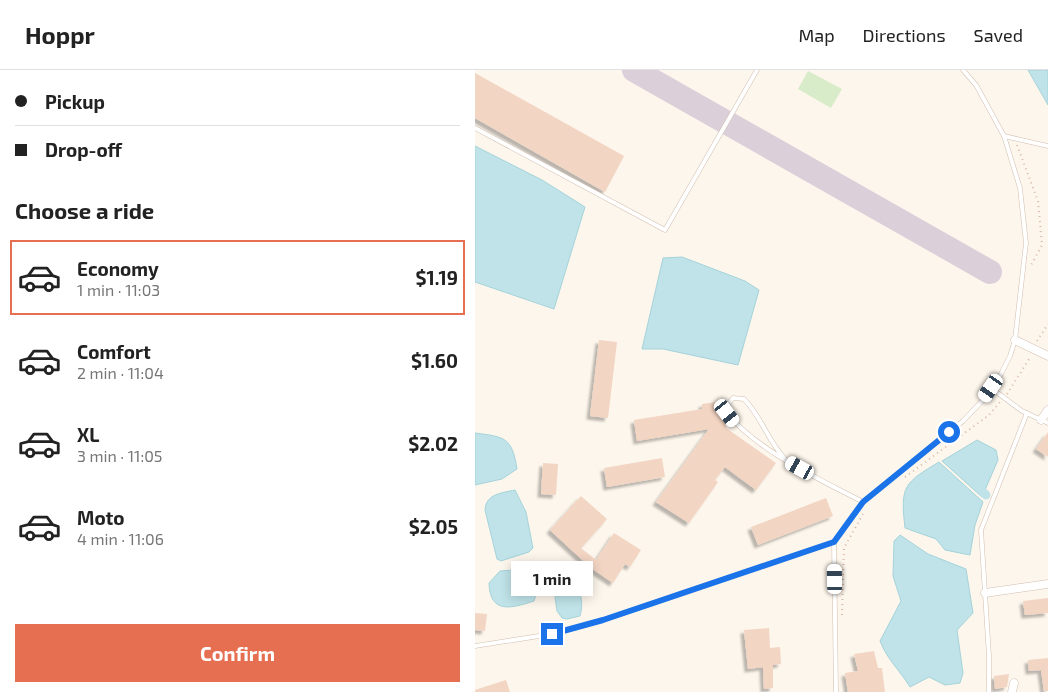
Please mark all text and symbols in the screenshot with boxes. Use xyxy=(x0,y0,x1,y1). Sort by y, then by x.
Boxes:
text: Hoppr xyxy=(25,20,95,49)
text: Map xyxy=(798,24,835,46)
text: Directions xyxy=(863,24,946,46)
text: Saved xyxy=(974,24,1023,46)
text: Pickup xyxy=(45,90,105,113)
text: Drop-off xyxy=(45,138,122,161)
text: Choose a ride xyxy=(15,197,154,223)
icon: car xyxy=(17,255,62,300)
text: Economy xyxy=(77,257,159,280)
text: $1.19 xyxy=(416,266,458,289)
text: 1 min · 11:03 xyxy=(77,280,160,299)
icon: car xyxy=(17,338,62,383)
text: Comfort xyxy=(77,340,151,363)
text: $1.60 xyxy=(411,349,458,372)
text: 2 min · 11:04 xyxy=(77,363,164,382)
car xyxy=(976,371,1005,405)
car xyxy=(711,397,742,429)
icon: car xyxy=(17,421,62,466)
route start xyxy=(938,421,960,443)
text: XL xyxy=(77,423,99,446)
text: $2.02 xyxy=(408,432,458,455)
text: 3 min · 11:05 xyxy=(77,446,162,465)
car xyxy=(783,454,816,482)
icon: car xyxy=(17,504,62,549)
text: Moto xyxy=(77,506,125,529)
text: $2.05 xyxy=(409,515,458,538)
text: 4 min · 11:06 xyxy=(77,529,164,548)
callout: 1 min xyxy=(511,562,593,596)
car xyxy=(827,564,842,594)
text: 1 min xyxy=(533,569,571,588)
route end xyxy=(541,623,563,645)
button: Confirm xyxy=(15,624,460,682)

